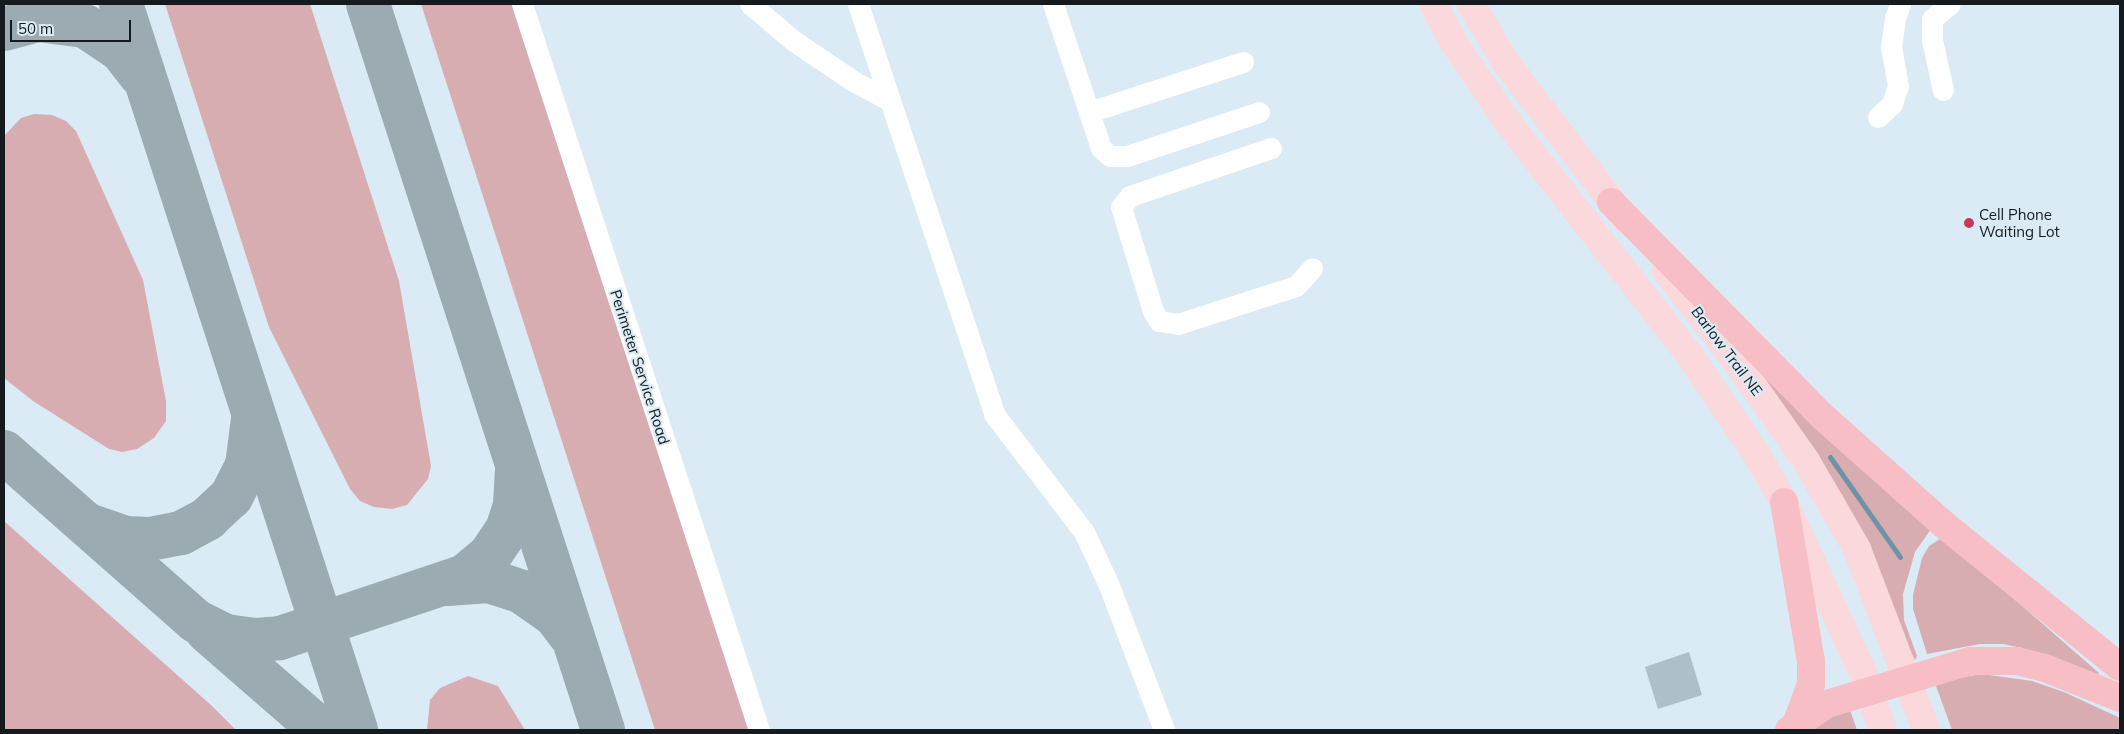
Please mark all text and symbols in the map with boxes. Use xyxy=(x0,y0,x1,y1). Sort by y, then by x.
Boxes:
scale bar xyxy=(12,10,134,42)
text: 50 m xyxy=(18,19,53,38)
place label: Cell Phone Waiting Lot xyxy=(1979,205,2060,240)
marker: Cell Phone Waiting Lot xyxy=(1963,217,1975,229)
street label: Perimeter Service Road xyxy=(606,287,674,447)
street label: Barlow Trail NE xyxy=(1688,303,1766,399)

